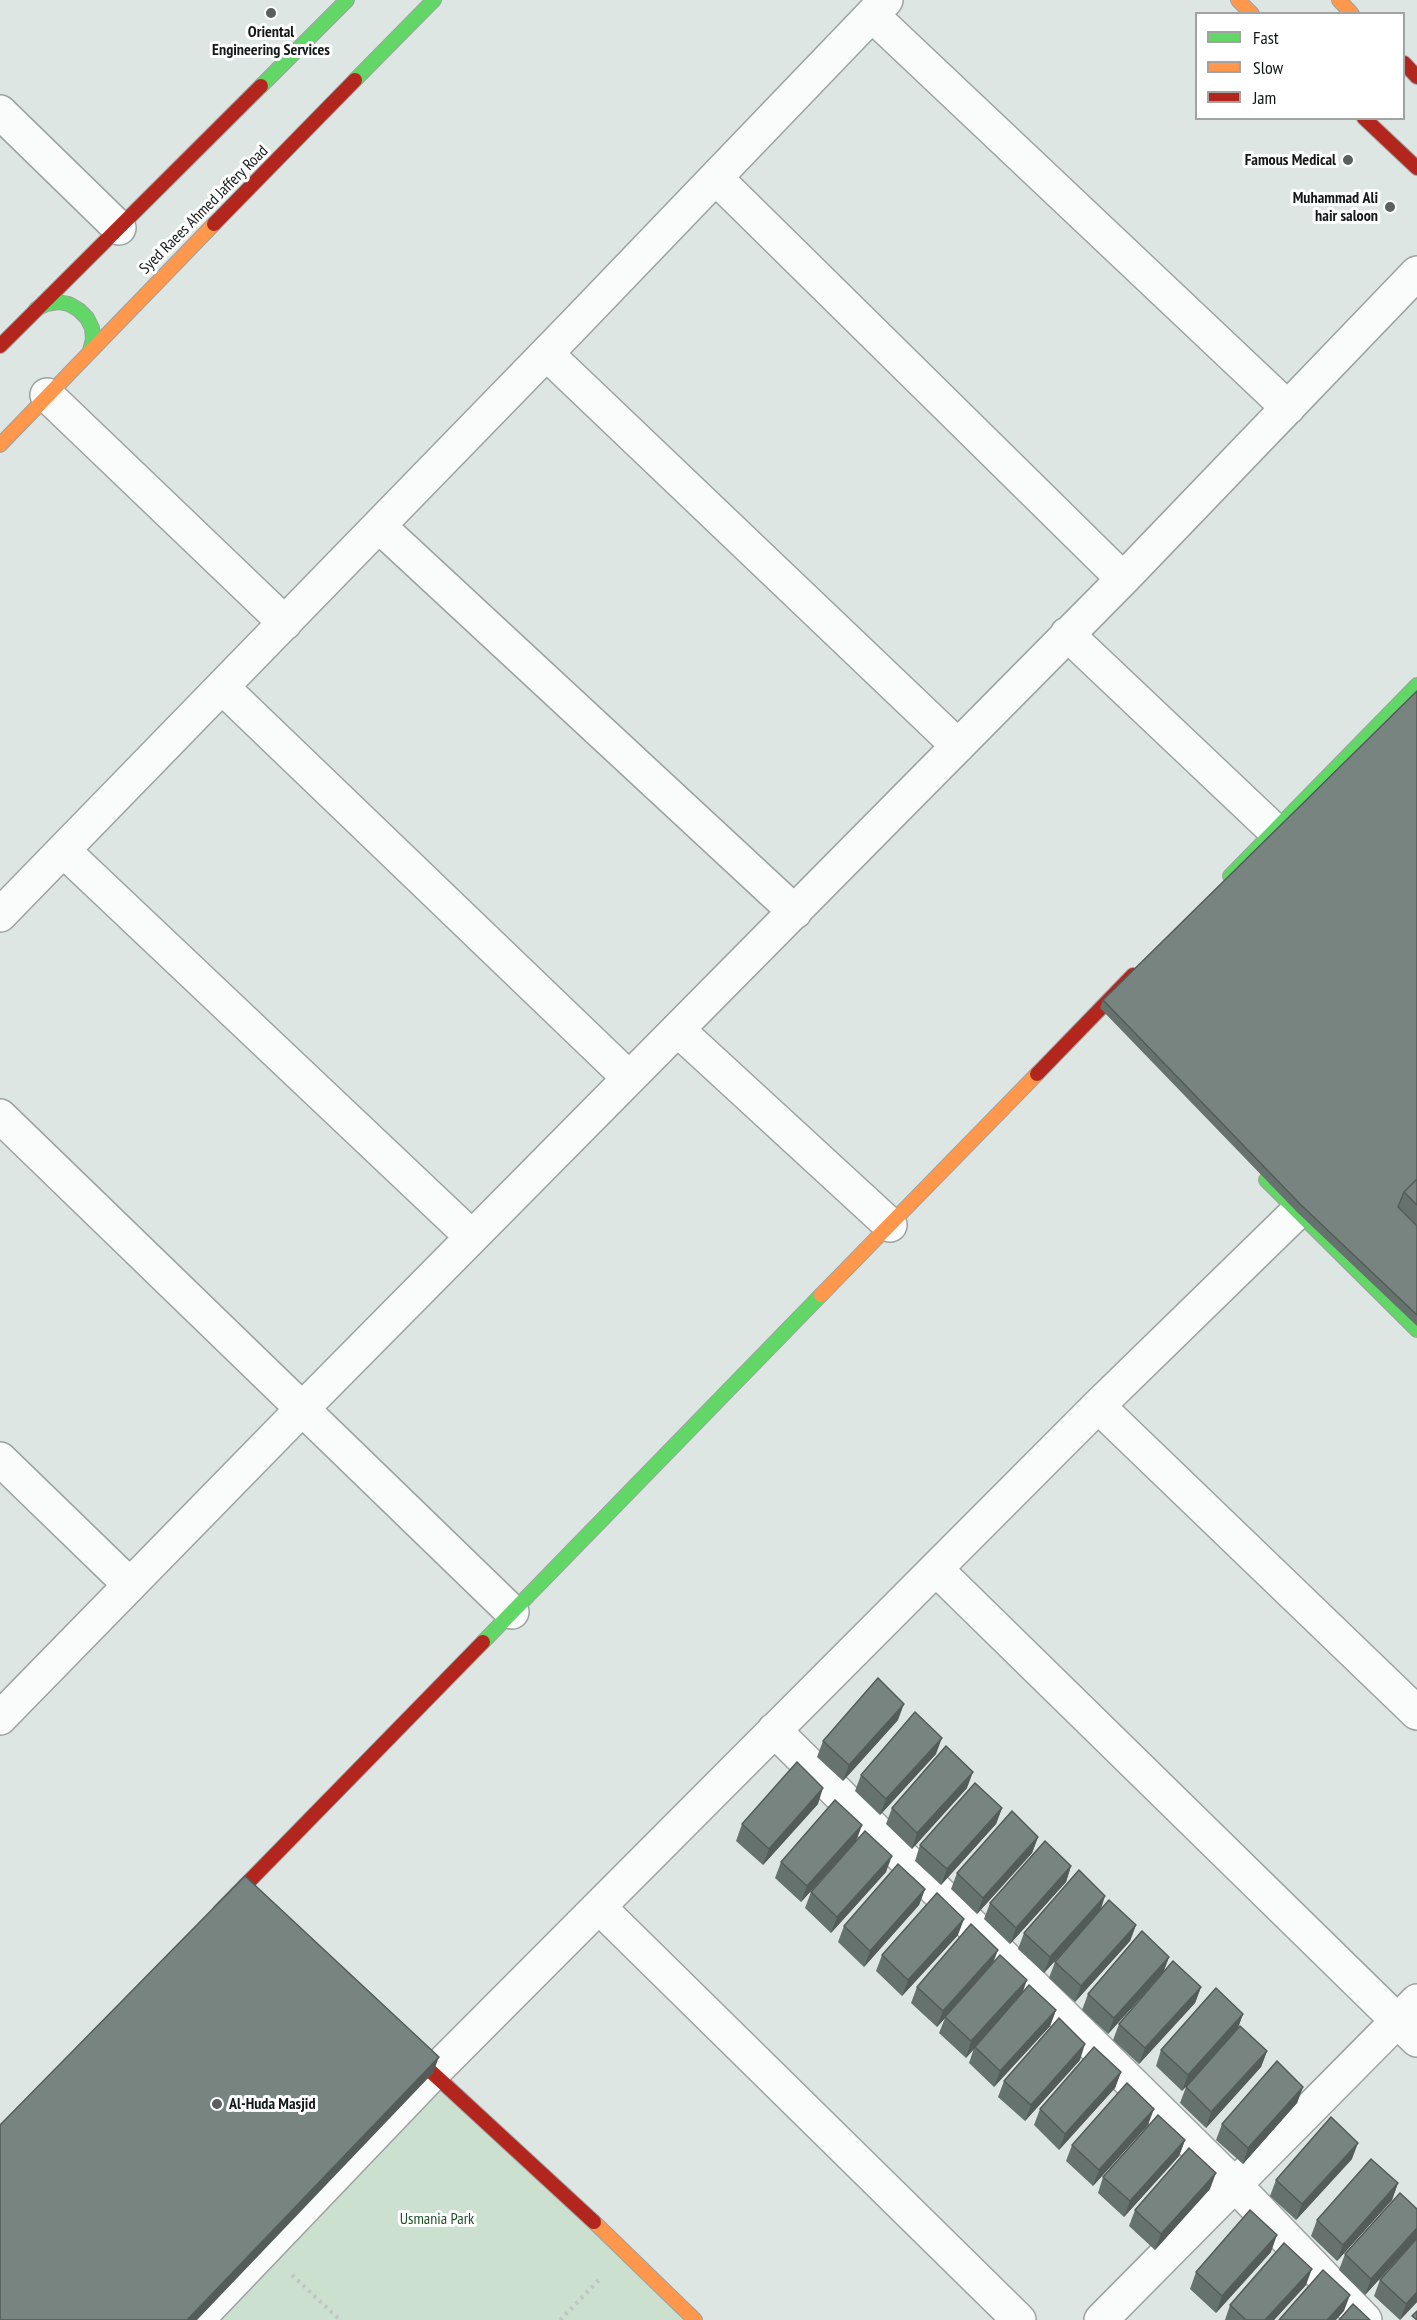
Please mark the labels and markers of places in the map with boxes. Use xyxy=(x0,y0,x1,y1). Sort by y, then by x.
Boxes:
marker: Oriental Engineering Services xyxy=(264,6,278,20)
place label: Oriental Engineering Services xyxy=(212,22,330,60)
place label: Famous Medical xyxy=(1245,150,1336,170)
marker: Famous Medical xyxy=(1341,153,1355,167)
place label: Muhammad Ali hair saloon xyxy=(1293,188,1378,226)
marker: Muhammad Ali hair saloon xyxy=(1383,200,1397,214)
place label: Al-Huda Masjid xyxy=(229,2094,315,2114)
marker: Al-Huda Masjid xyxy=(210,2097,224,2111)

